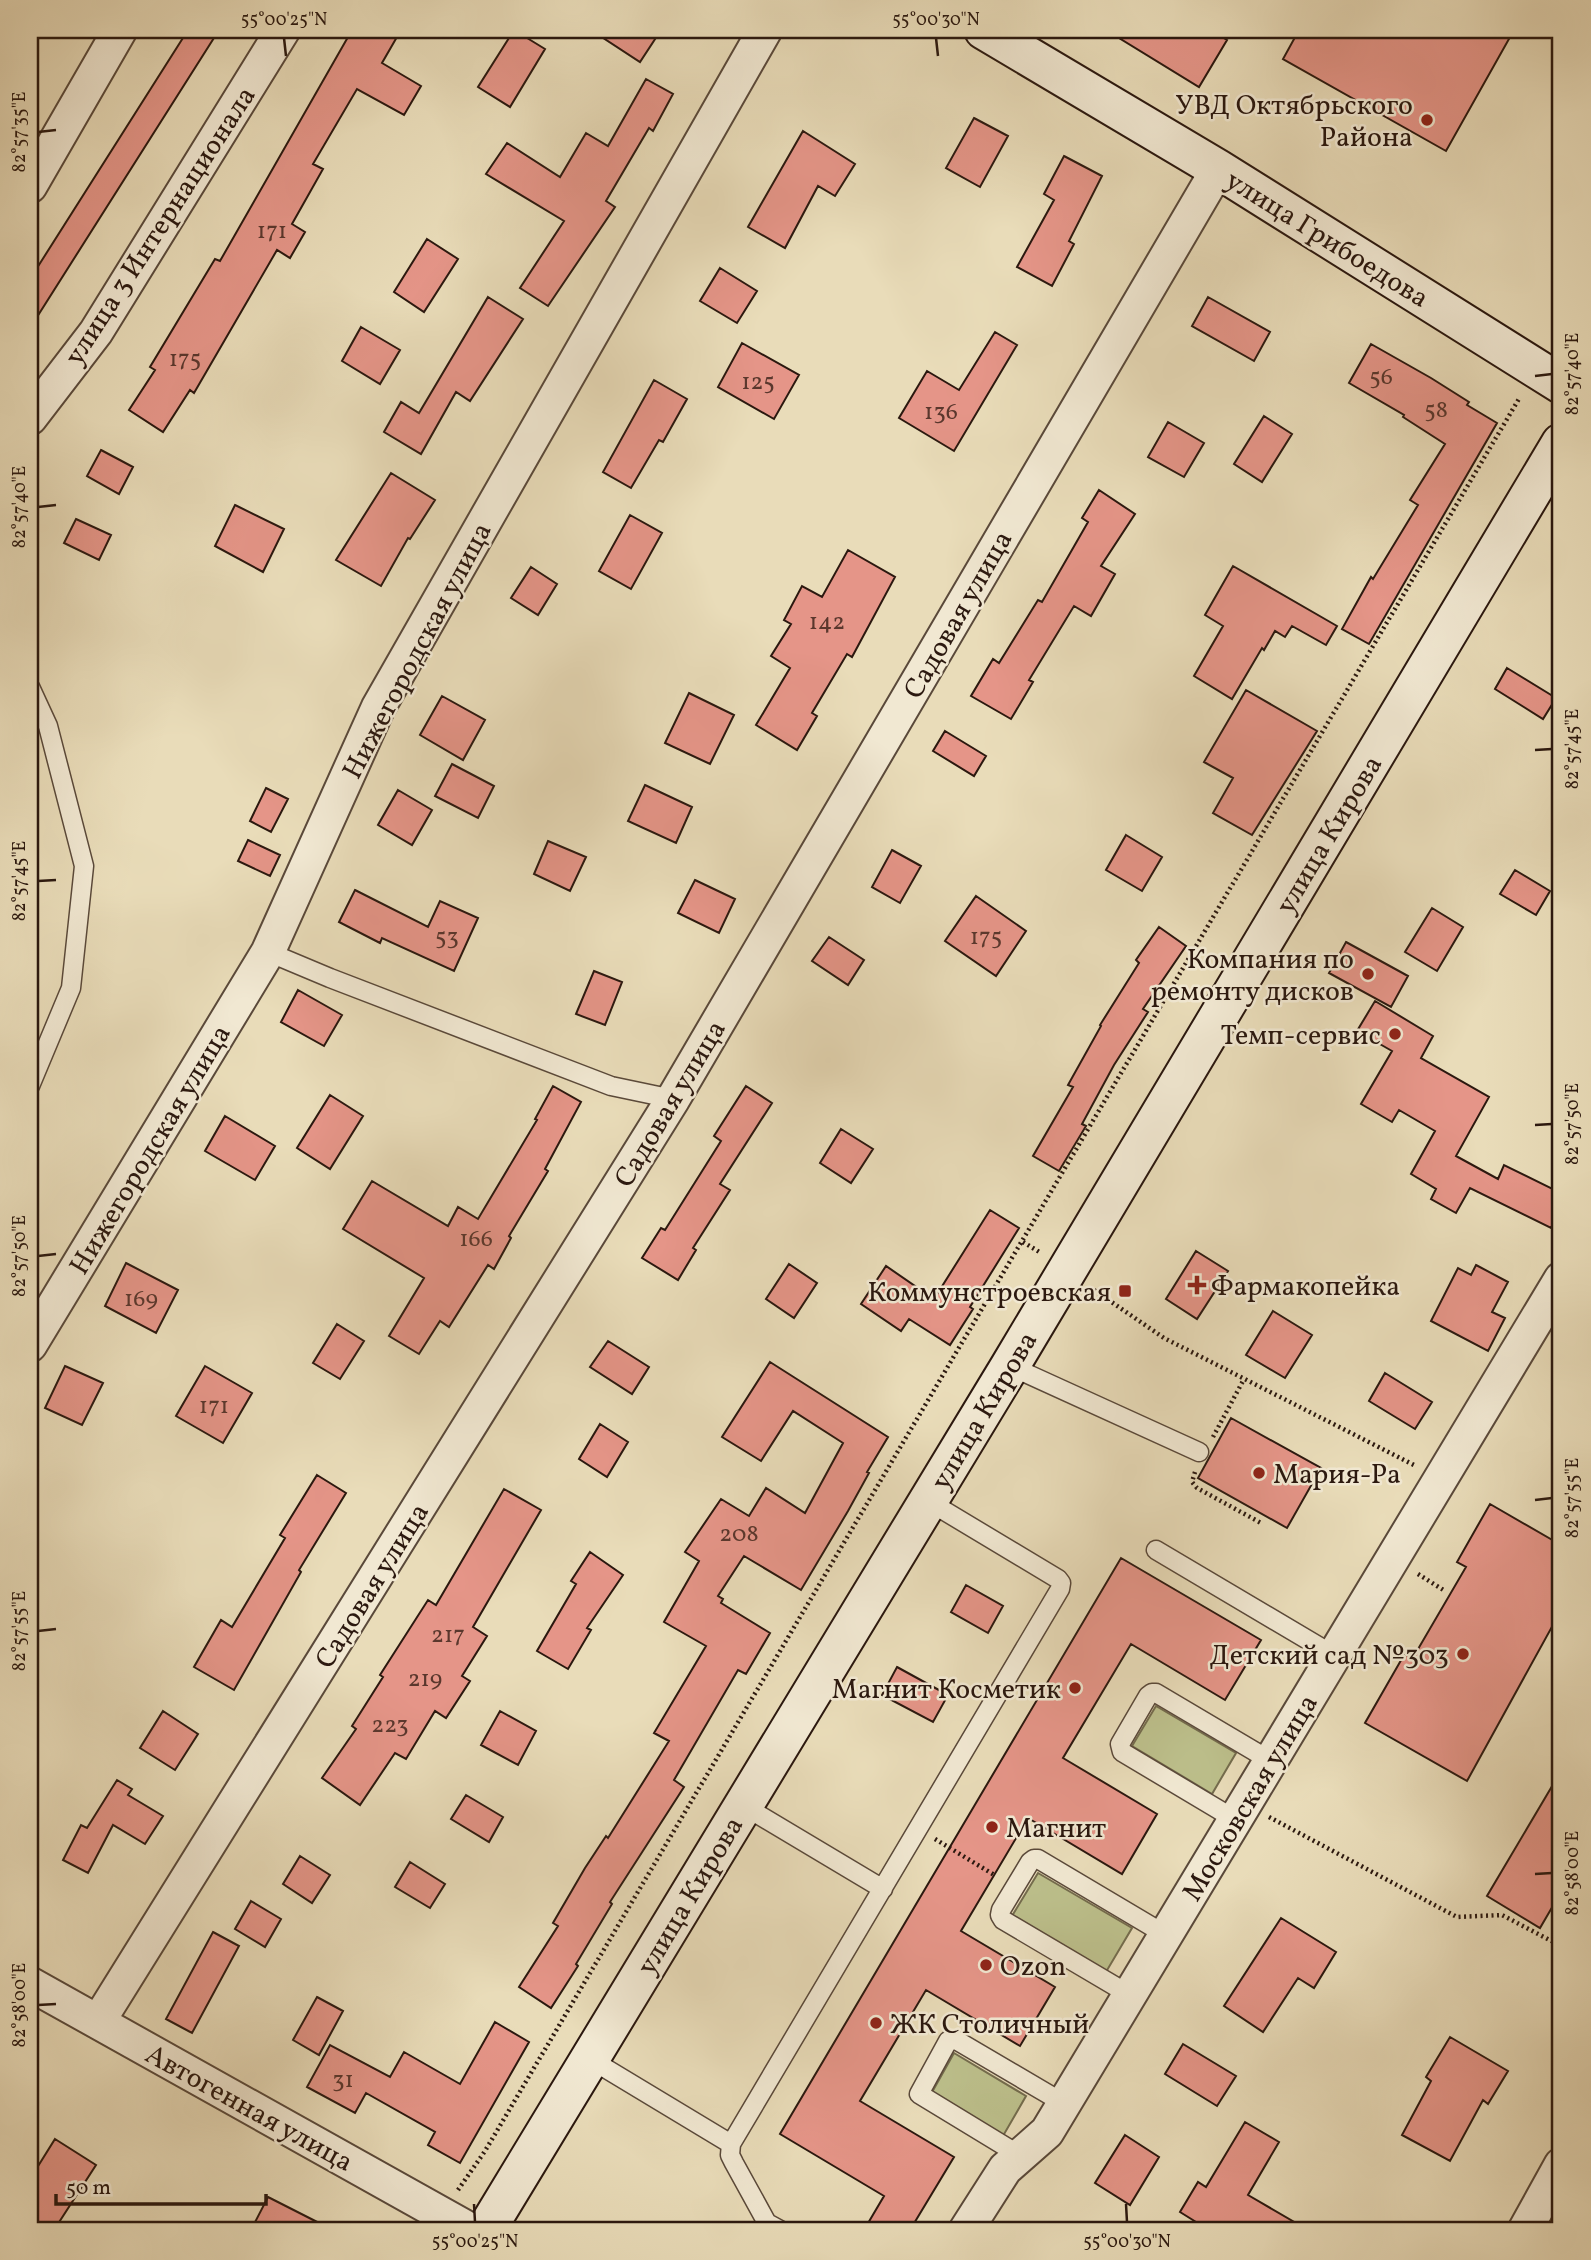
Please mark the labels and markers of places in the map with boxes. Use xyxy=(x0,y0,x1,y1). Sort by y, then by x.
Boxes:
place label: УВД Октябрьского Района xyxy=(1175,87,1413,158)
marker: УВД Октябрьского Района xyxy=(1419,112,1435,128)
place label: Компания по ремонту дисков xyxy=(1151,941,1354,1012)
marker: Компания по ремонту дисков xyxy=(1360,966,1376,982)
place label: Темп-сервис xyxy=(1221,1017,1381,1056)
marker: Темп-сервис xyxy=(1387,1026,1403,1042)
place label: Фармакопейка xyxy=(1211,1268,1400,1307)
place label: Коммунстроевская xyxy=(868,1274,1111,1313)
marker: Фармакопейка xyxy=(1189,1277,1205,1293)
marker: Коммунстроевская xyxy=(1117,1283,1133,1299)
place label: Мария-Ра xyxy=(1273,1456,1401,1495)
marker: Мария-Ра xyxy=(1251,1465,1267,1481)
place label: Детский сад №303 xyxy=(1210,1637,1449,1676)
marker: Детский сад №303 xyxy=(1455,1646,1471,1662)
place label: Магнит Косметик xyxy=(832,1671,1061,1710)
marker: Магнит Косметик xyxy=(1067,1680,1083,1696)
place label: Магнит xyxy=(1006,1810,1106,1849)
marker: Магнит xyxy=(984,1819,1000,1835)
place label: Ozon xyxy=(1000,1948,1066,1987)
marker: Ozon xyxy=(978,1957,994,1973)
place label: ЖК Столичный xyxy=(890,2006,1089,2045)
marker: ЖК Столичный xyxy=(868,2015,884,2031)

